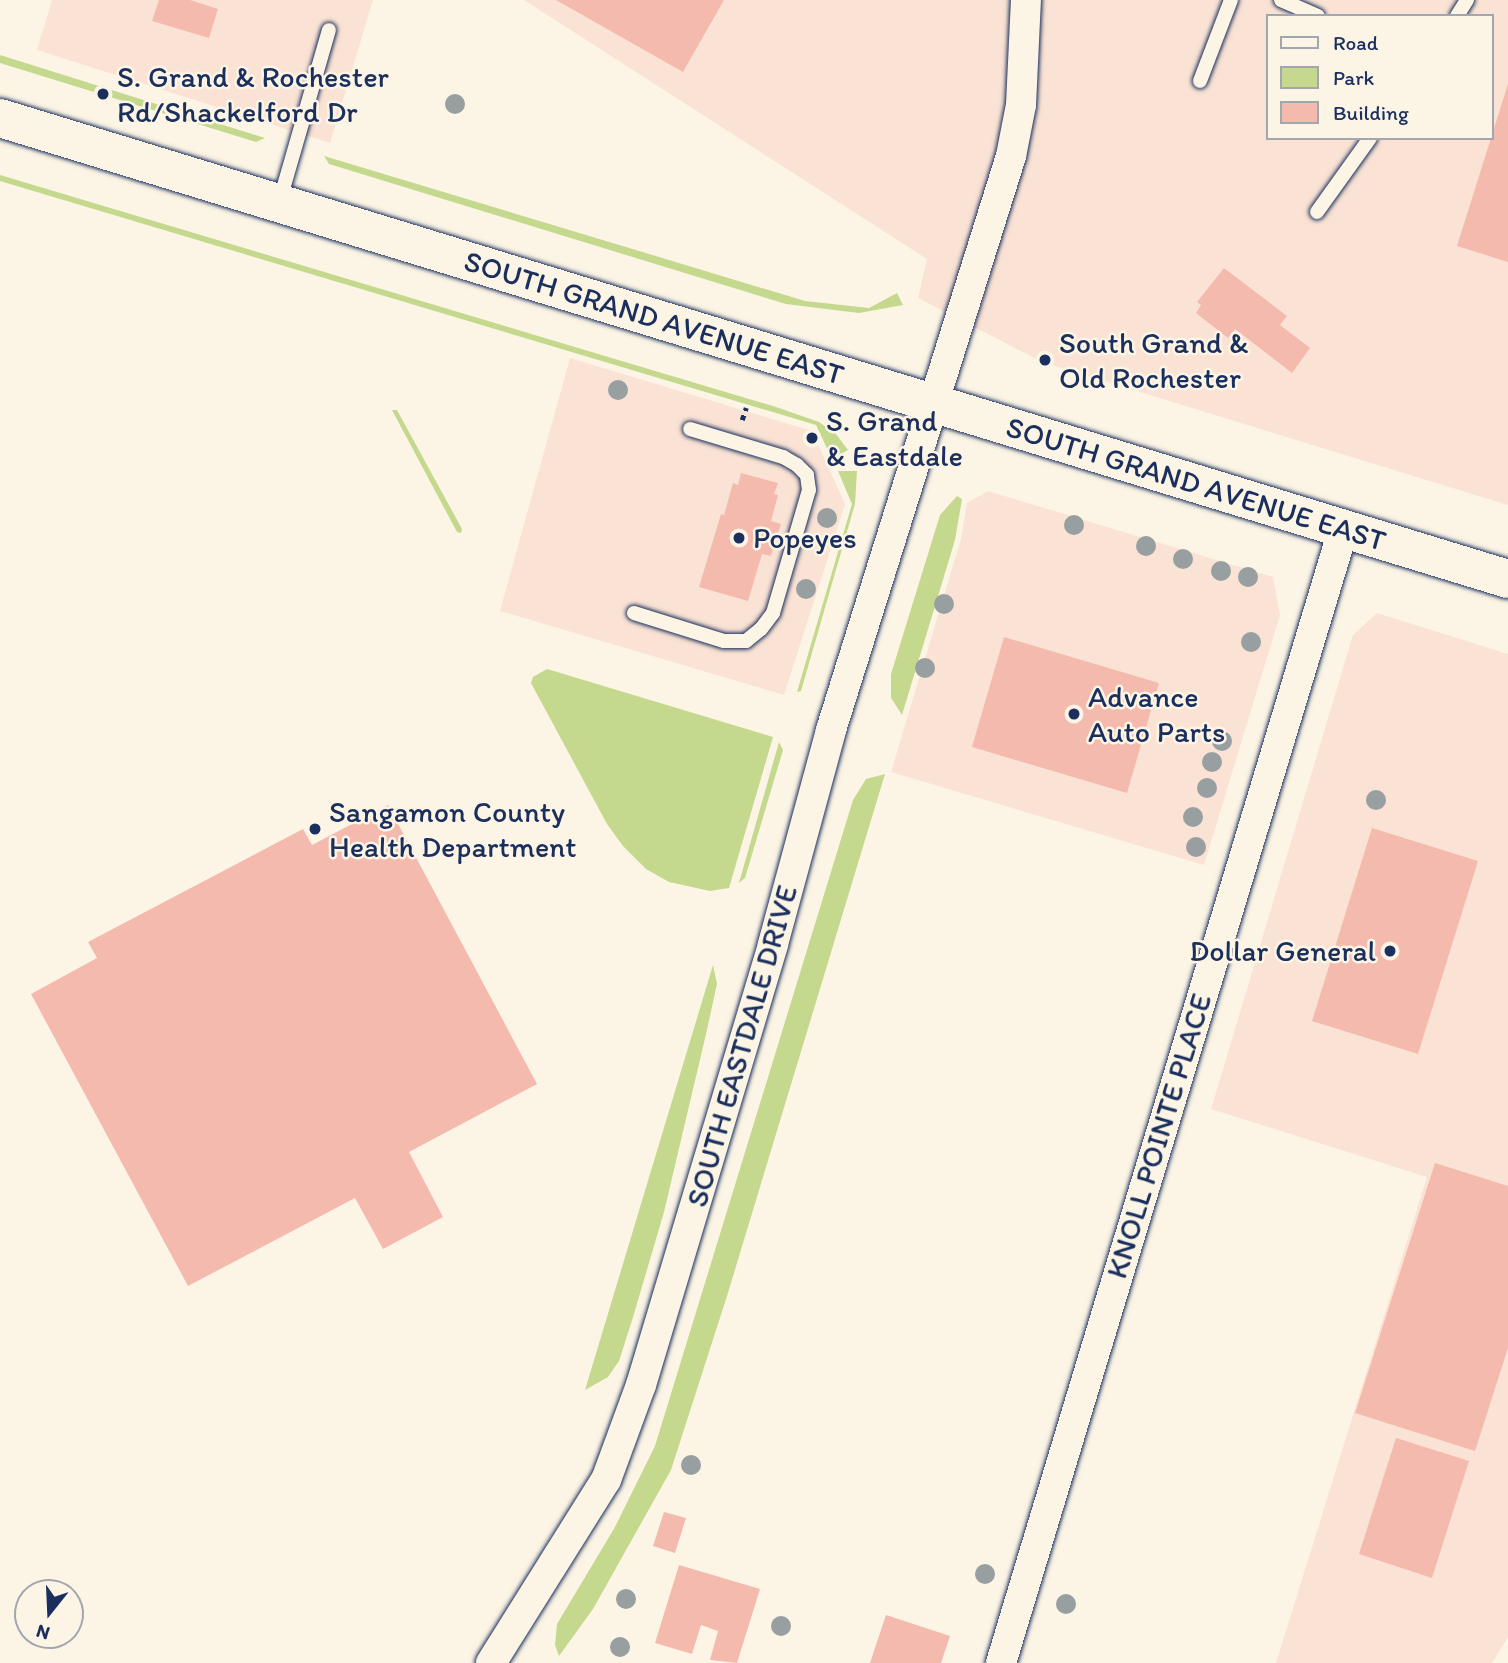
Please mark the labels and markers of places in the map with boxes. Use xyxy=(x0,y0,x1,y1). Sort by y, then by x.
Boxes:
place label: S. Grand & Rochester Rd/Shackelford Dr xyxy=(117,59,389,130)
marker: S. Grand & Rochester Rd/Shackelford Dr xyxy=(95,86,111,102)
place label: South Grand & Old Rochester xyxy=(1059,325,1248,396)
marker: South Grand & Old Rochester xyxy=(1037,352,1053,368)
place label: S. Grand & Eastdale xyxy=(826,403,963,474)
marker: S. Grand & Eastdale xyxy=(804,430,820,446)
place label: Popeyes xyxy=(753,520,857,556)
marker: Popeyes xyxy=(731,530,747,546)
place label: Advance Auto Parts xyxy=(1088,679,1225,750)
marker: Advance Auto Parts xyxy=(1066,706,1082,722)
place label: Sangamon County Health Department xyxy=(329,794,576,864)
marker: Sangamon County Health Department xyxy=(307,821,323,837)
place label: Dollar General xyxy=(1189,933,1376,969)
marker: Dollar General xyxy=(1382,943,1398,959)

